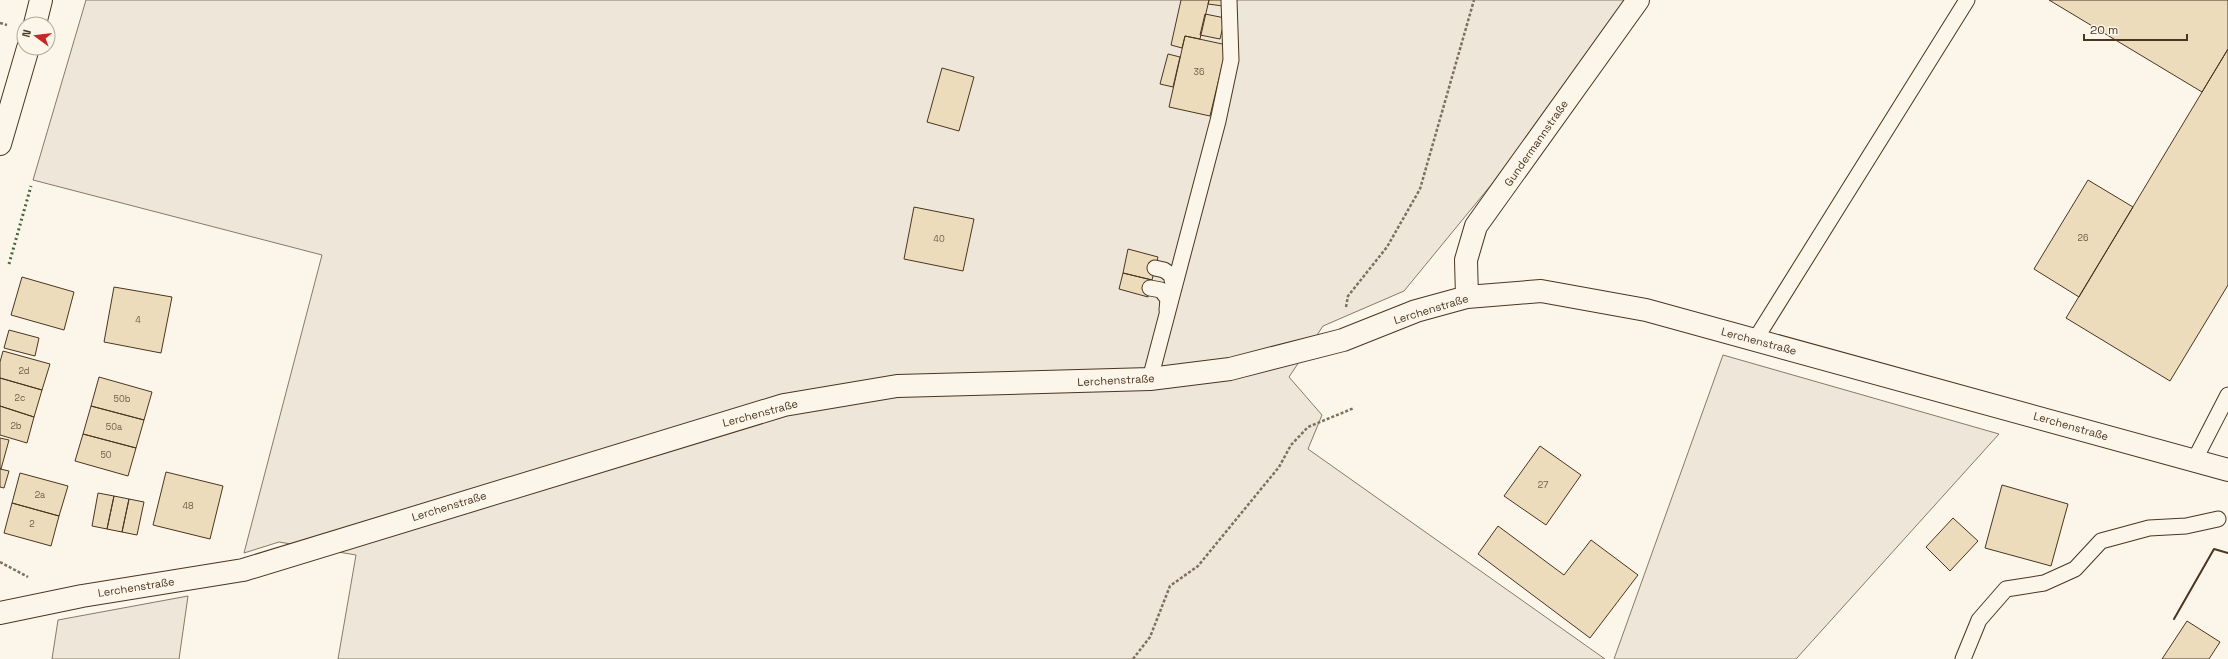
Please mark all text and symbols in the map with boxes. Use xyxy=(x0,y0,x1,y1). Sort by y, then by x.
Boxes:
north arrow xyxy=(16,16,56,56)
scale bar xyxy=(2084,16,2187,42)
text: 20 m xyxy=(2090,22,2118,38)
text: N xyxy=(19,28,34,39)
house number: 36 xyxy=(1194,66,1205,78)
street label: Gundermannstraße xyxy=(1501,97,1571,189)
house number: 26 xyxy=(2078,232,2089,244)
house number: 40 xyxy=(933,233,945,245)
street label: Lerchenstraße xyxy=(1392,291,1470,327)
house number: 4 xyxy=(135,314,141,326)
street label: Lerchenstraße xyxy=(1720,324,1798,358)
house number: 2d xyxy=(18,365,30,377)
street label: Lerchenstraße xyxy=(1077,371,1155,389)
house number: 2c xyxy=(15,392,25,404)
house number: 50b xyxy=(114,393,131,405)
street label: Lerchenstraße xyxy=(721,396,799,430)
street label: Lerchenstraße xyxy=(2032,409,2110,443)
house number: 2b xyxy=(10,420,22,432)
house number: 50a xyxy=(106,421,122,433)
house number: 50 xyxy=(100,449,112,461)
house number: 27 xyxy=(1538,479,1548,491)
street label: Lerchenstraße xyxy=(410,488,488,524)
house number: 2a xyxy=(35,489,45,501)
house number: 48 xyxy=(182,500,194,512)
house number: 2 xyxy=(29,518,35,530)
street label: Lerchenstraße xyxy=(97,574,175,600)

